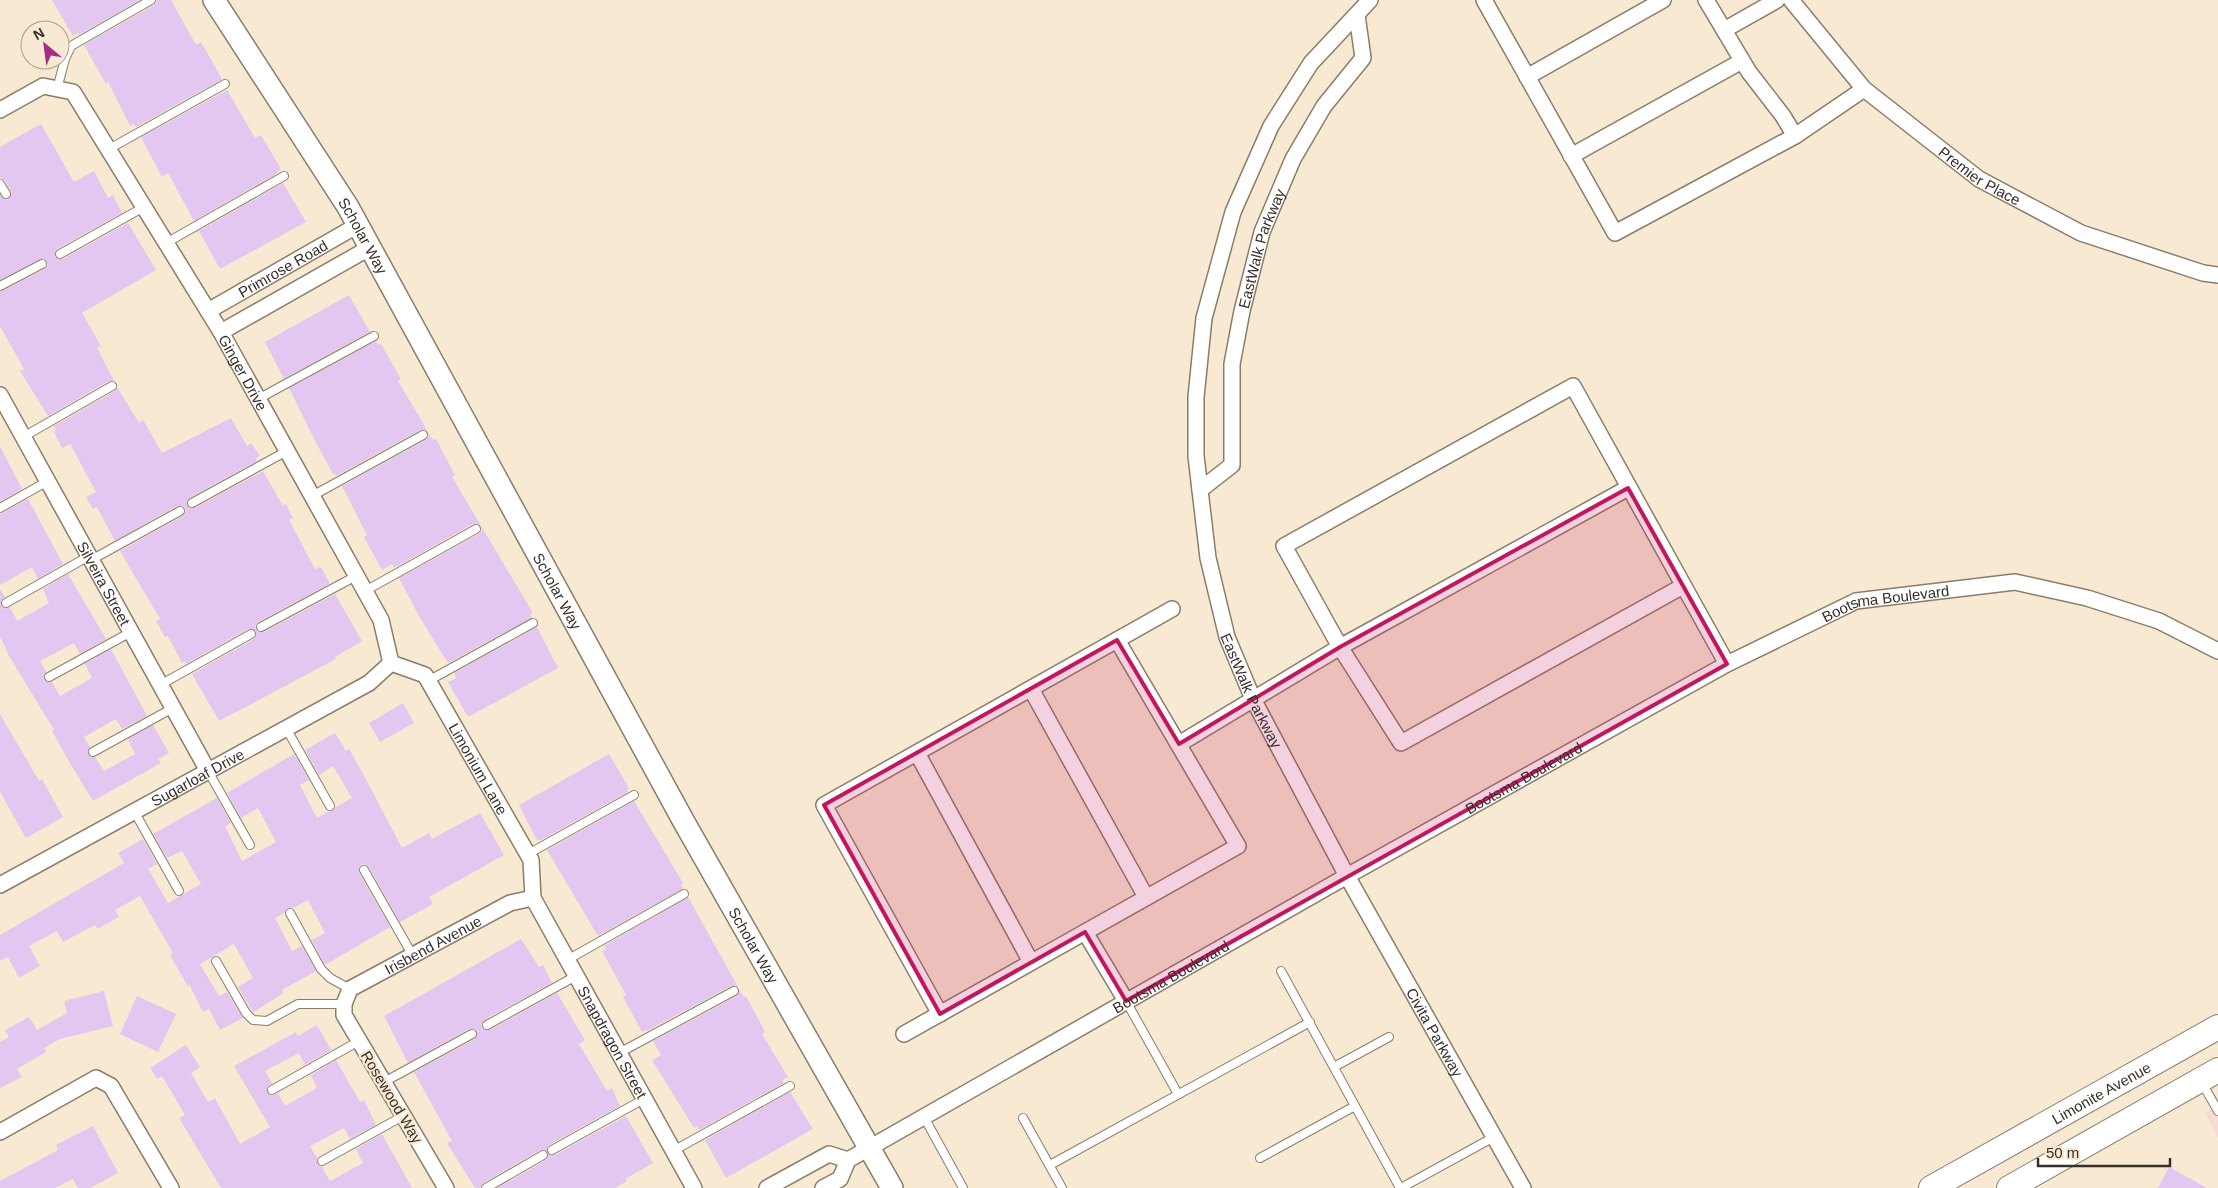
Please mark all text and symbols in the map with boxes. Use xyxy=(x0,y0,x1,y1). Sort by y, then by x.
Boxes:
north arrow xyxy=(20,20,70,70)
text: N xyxy=(30,24,47,43)
street label: Premier Place xyxy=(1936,143,2024,208)
street label: EastWalk Parkway xyxy=(1235,186,1288,310)
street label: Scholar Way xyxy=(336,194,392,277)
street label: Primrose Road xyxy=(235,236,330,300)
street label: Ginger Drive xyxy=(216,331,271,413)
street label: Silveira Street xyxy=(74,538,135,629)
street label: Scholar Way xyxy=(530,550,586,632)
street label: Bootsma Boulevard xyxy=(1819,581,1950,625)
street label: EastWalk Parkway xyxy=(1218,630,1286,751)
street label: Limonium Lane xyxy=(446,720,512,817)
street label: Bootsma Boulevard xyxy=(1462,738,1585,817)
street label: Sugarloaf Drive xyxy=(148,745,247,809)
street label: Scholar Way xyxy=(726,904,782,986)
street label: Irisbend Avenue xyxy=(382,912,484,977)
street label: Bootsma Boulevard xyxy=(1109,937,1232,1016)
street label: Snapdragon Street xyxy=(575,983,651,1102)
street label: Civita Parkway xyxy=(1403,985,1467,1080)
street label: Rosewood Way xyxy=(358,1048,426,1147)
street label: Limonite Avenue xyxy=(2049,1058,2153,1127)
scale bar xyxy=(2038,1136,2170,1168)
text: 50 m xyxy=(2046,1144,2079,1161)

